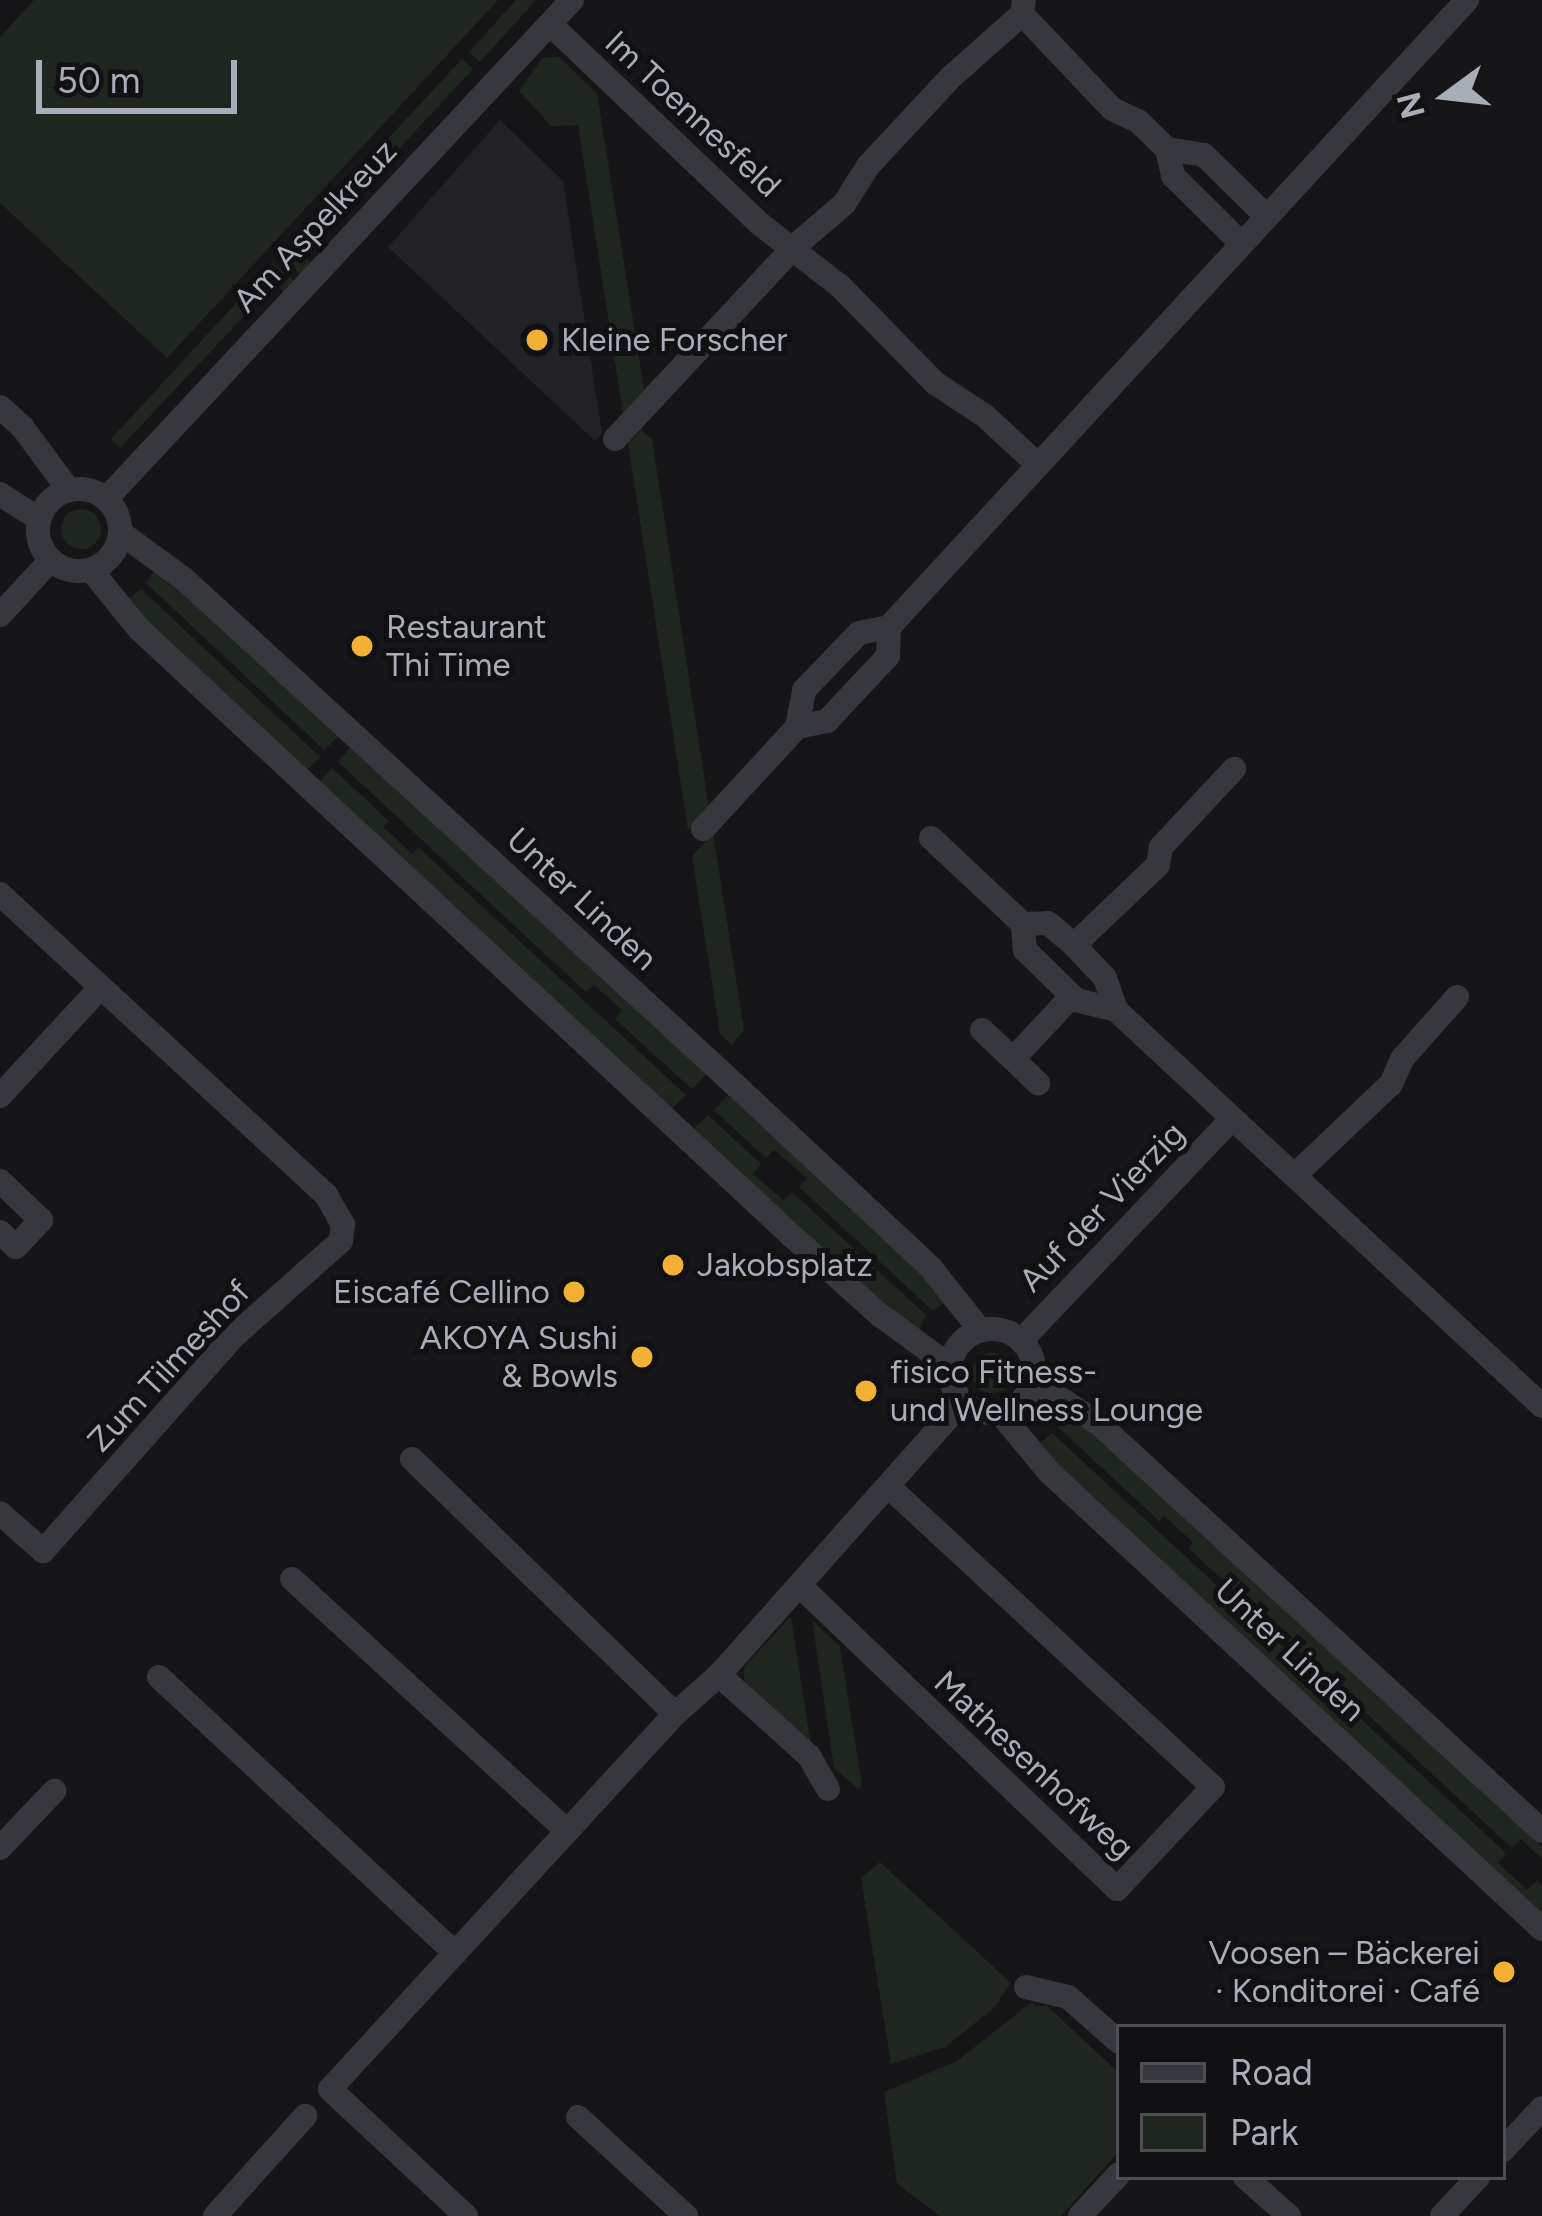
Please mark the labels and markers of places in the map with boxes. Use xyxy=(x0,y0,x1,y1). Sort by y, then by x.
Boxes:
place label: Kleine Forscher xyxy=(561,320,787,360)
marker: Kleine Forscher xyxy=(524,327,550,353)
place label: Restaurant Thi Time xyxy=(386,607,547,685)
marker: Restaurant Thi Time xyxy=(349,633,375,659)
place label: Jakobsplatz xyxy=(697,1245,873,1285)
marker: Jakobsplatz xyxy=(660,1252,686,1278)
place label: Eiscafé Cellino xyxy=(333,1272,550,1312)
marker: Eiscafé Cellino xyxy=(561,1279,587,1305)
place label: AKOYA Sushi & Bowls xyxy=(420,1318,618,1396)
marker: AKOYA Sushi & Bowls xyxy=(629,1344,655,1370)
place label: fisico Fitness- und Wellness Lounge xyxy=(890,1352,1203,1430)
marker: fisico Fitness- und Wellness Lounge xyxy=(853,1378,879,1404)
place label: Voosen – Bäckerei · Konditorei · Café xyxy=(1209,1933,1480,2011)
marker: Voosen – Bäckerei · Konditorei · Café xyxy=(1491,1959,1517,1985)

